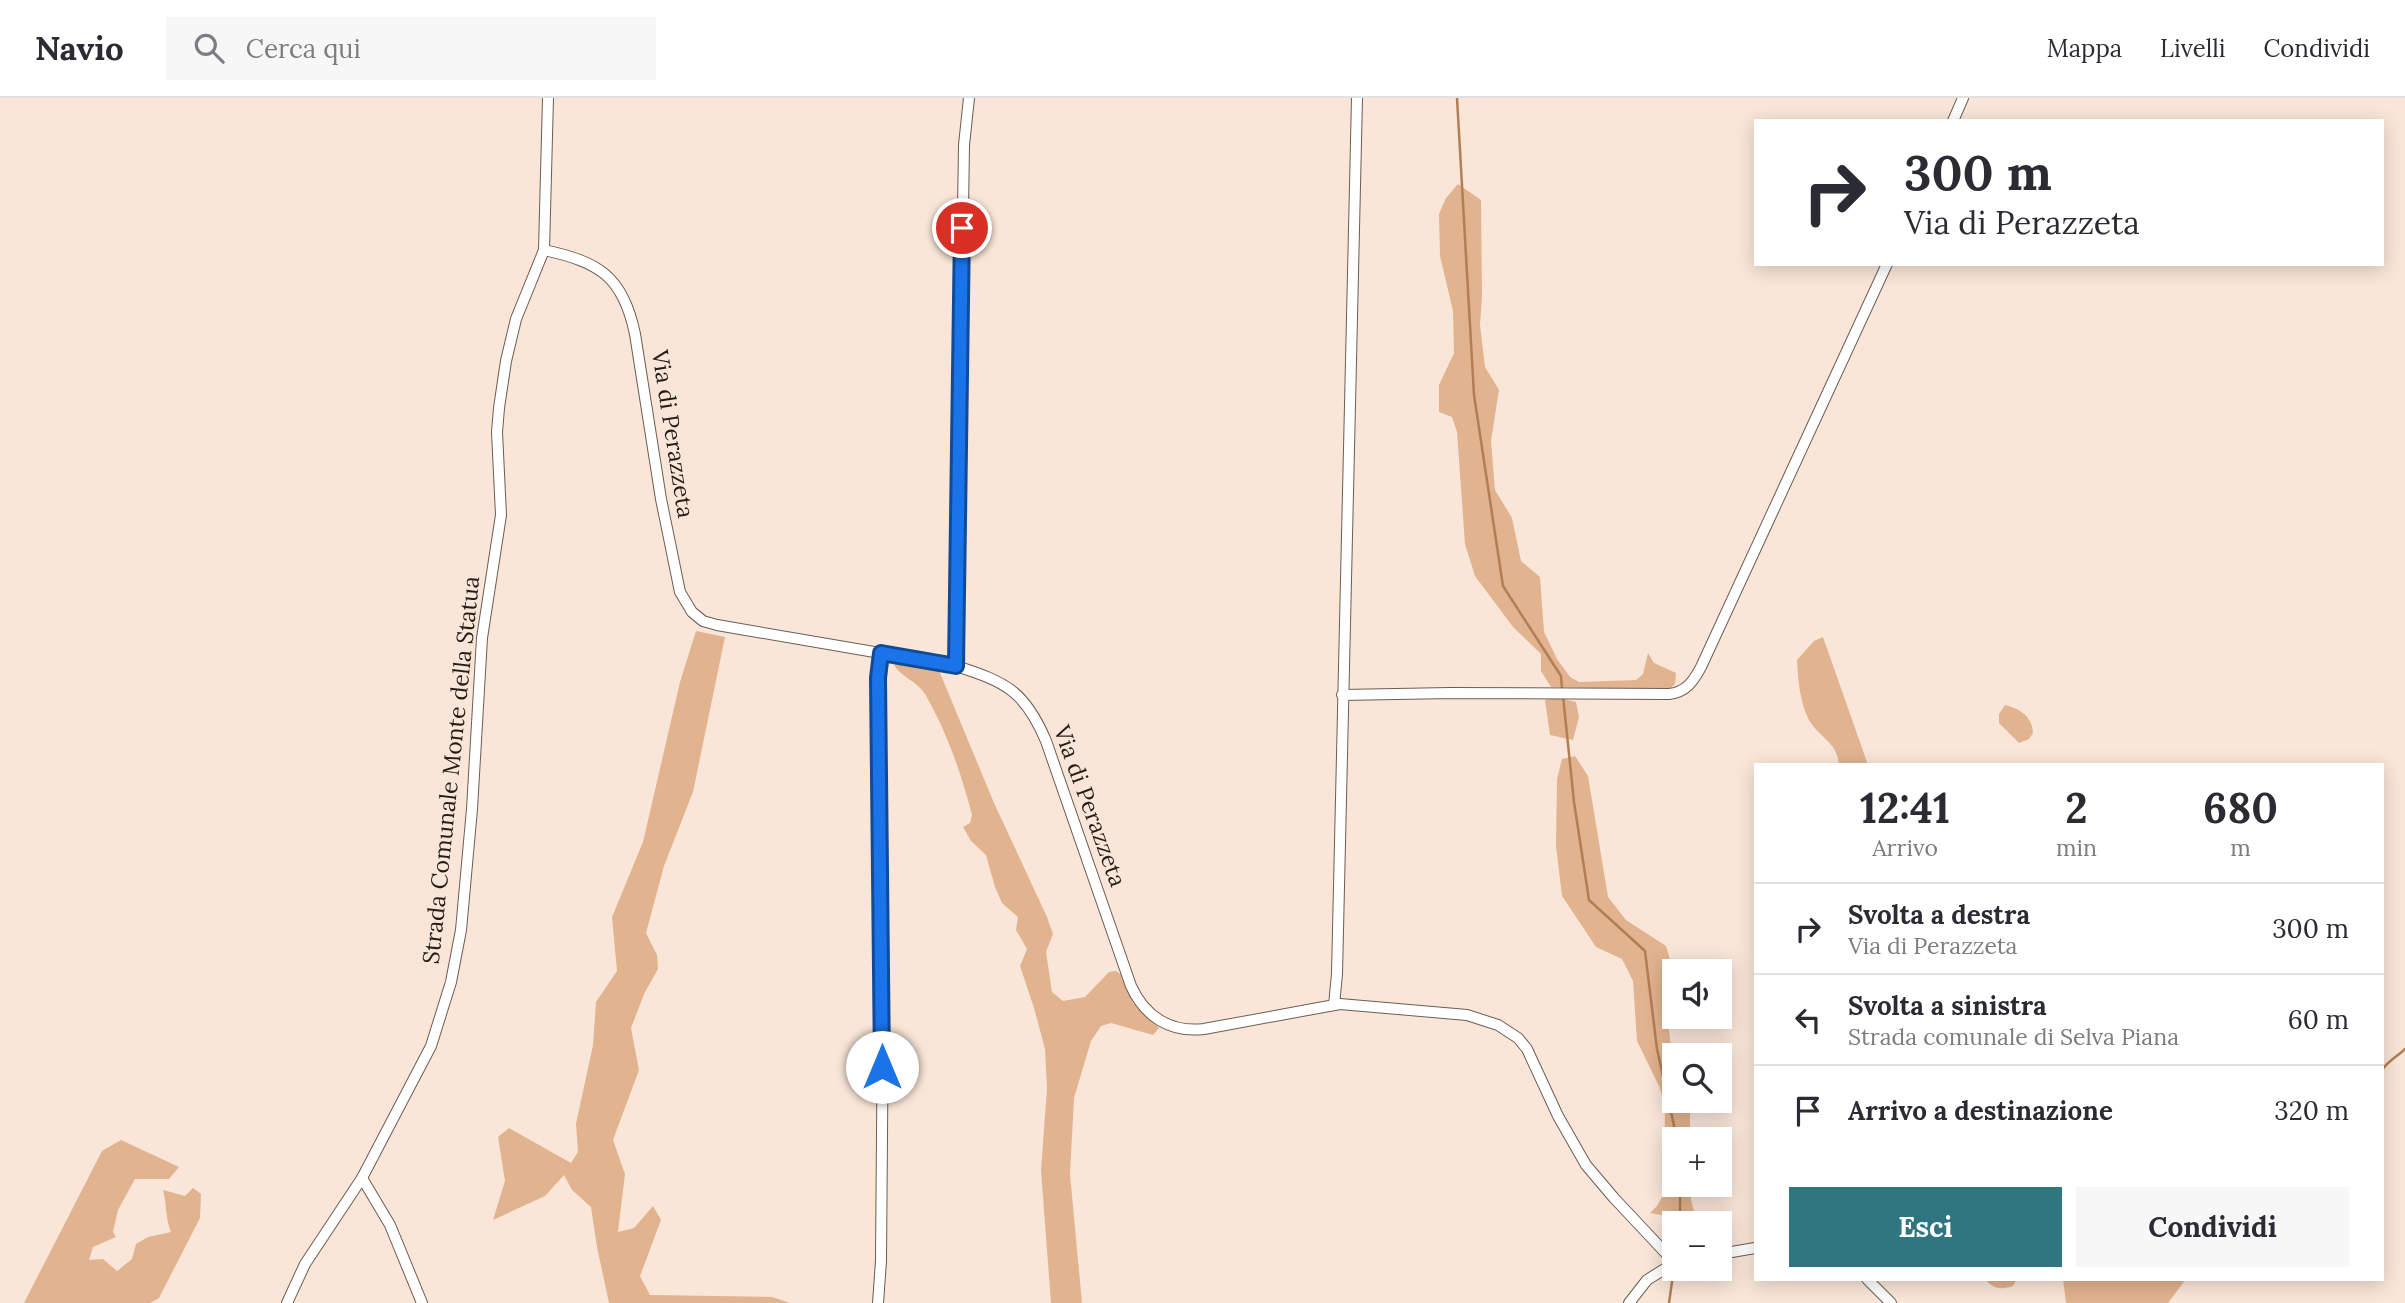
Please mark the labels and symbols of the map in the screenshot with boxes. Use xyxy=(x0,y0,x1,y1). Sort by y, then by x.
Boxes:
pin xyxy=(932,198,992,258)
street label: Via di Perazzeta xyxy=(646,347,701,520)
street label: Strada Comunale Monte della Statua xyxy=(416,574,485,965)
street label: Via di Perazzeta xyxy=(1048,720,1133,891)
position arrow xyxy=(845,1030,919,1104)

